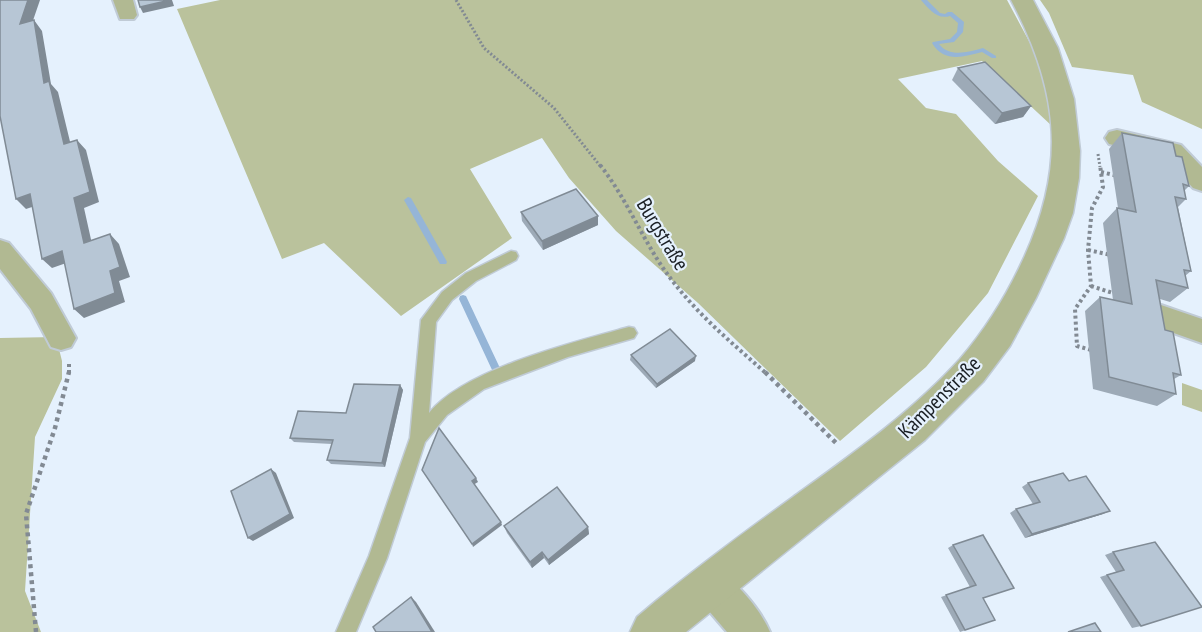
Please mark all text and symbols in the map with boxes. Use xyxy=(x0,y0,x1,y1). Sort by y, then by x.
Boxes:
street label: Burgstraße xyxy=(631,193,695,275)
street label: Kämpenstraße xyxy=(892,350,986,444)

